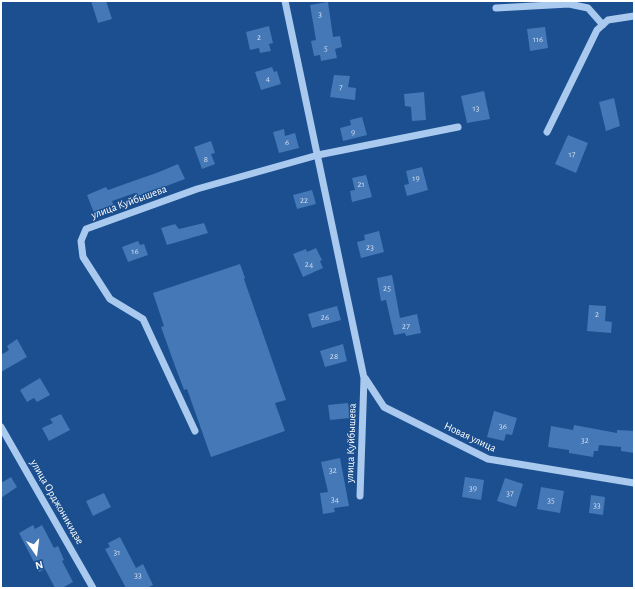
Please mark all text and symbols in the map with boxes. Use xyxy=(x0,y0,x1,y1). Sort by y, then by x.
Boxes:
house number: 3 xyxy=(318,9,322,19)
house number: 2 xyxy=(257,32,261,42)
house number: 116 xyxy=(533,34,543,44)
house number: 5 xyxy=(324,43,328,53)
house number: 4 xyxy=(266,73,270,83)
house number: 7 xyxy=(339,82,343,92)
house number: 13 xyxy=(473,103,479,113)
house number: 9 xyxy=(351,127,355,137)
house number: 6 xyxy=(285,137,289,147)
house number: 17 xyxy=(569,149,575,159)
house number: 8 xyxy=(204,154,208,164)
house number: 19 xyxy=(412,173,420,183)
house number: 21 xyxy=(357,179,365,189)
street label: улица Куйбышева xyxy=(89,182,169,222)
house number: 22 xyxy=(300,195,308,205)
house number: 23 xyxy=(366,242,374,252)
house number: 16 xyxy=(131,246,139,256)
house number: 24 xyxy=(305,259,313,269)
house number: 25 xyxy=(383,283,391,293)
house number: 2 xyxy=(595,309,599,319)
house number: 26 xyxy=(321,312,329,322)
house number: 27 xyxy=(402,321,410,331)
house number: 28 xyxy=(330,351,338,361)
street label: улица Куйбышева xyxy=(343,403,359,483)
street label: Новая улица xyxy=(442,419,498,455)
house number: 36 xyxy=(499,421,507,431)
house number: 32 xyxy=(581,435,589,445)
street label: улица Орджоникидзе xyxy=(27,457,87,547)
house number: 32 xyxy=(329,465,337,475)
house number: 39 xyxy=(469,483,477,493)
house number: 37 xyxy=(506,488,514,498)
house number: 34 xyxy=(331,494,339,504)
house number: 35 xyxy=(547,495,555,505)
house number: 33 xyxy=(593,500,601,510)
north arrow xyxy=(16,533,56,573)
house number: 31 xyxy=(114,547,120,557)
text: N xyxy=(34,559,44,571)
house number: 33 xyxy=(134,570,142,580)

